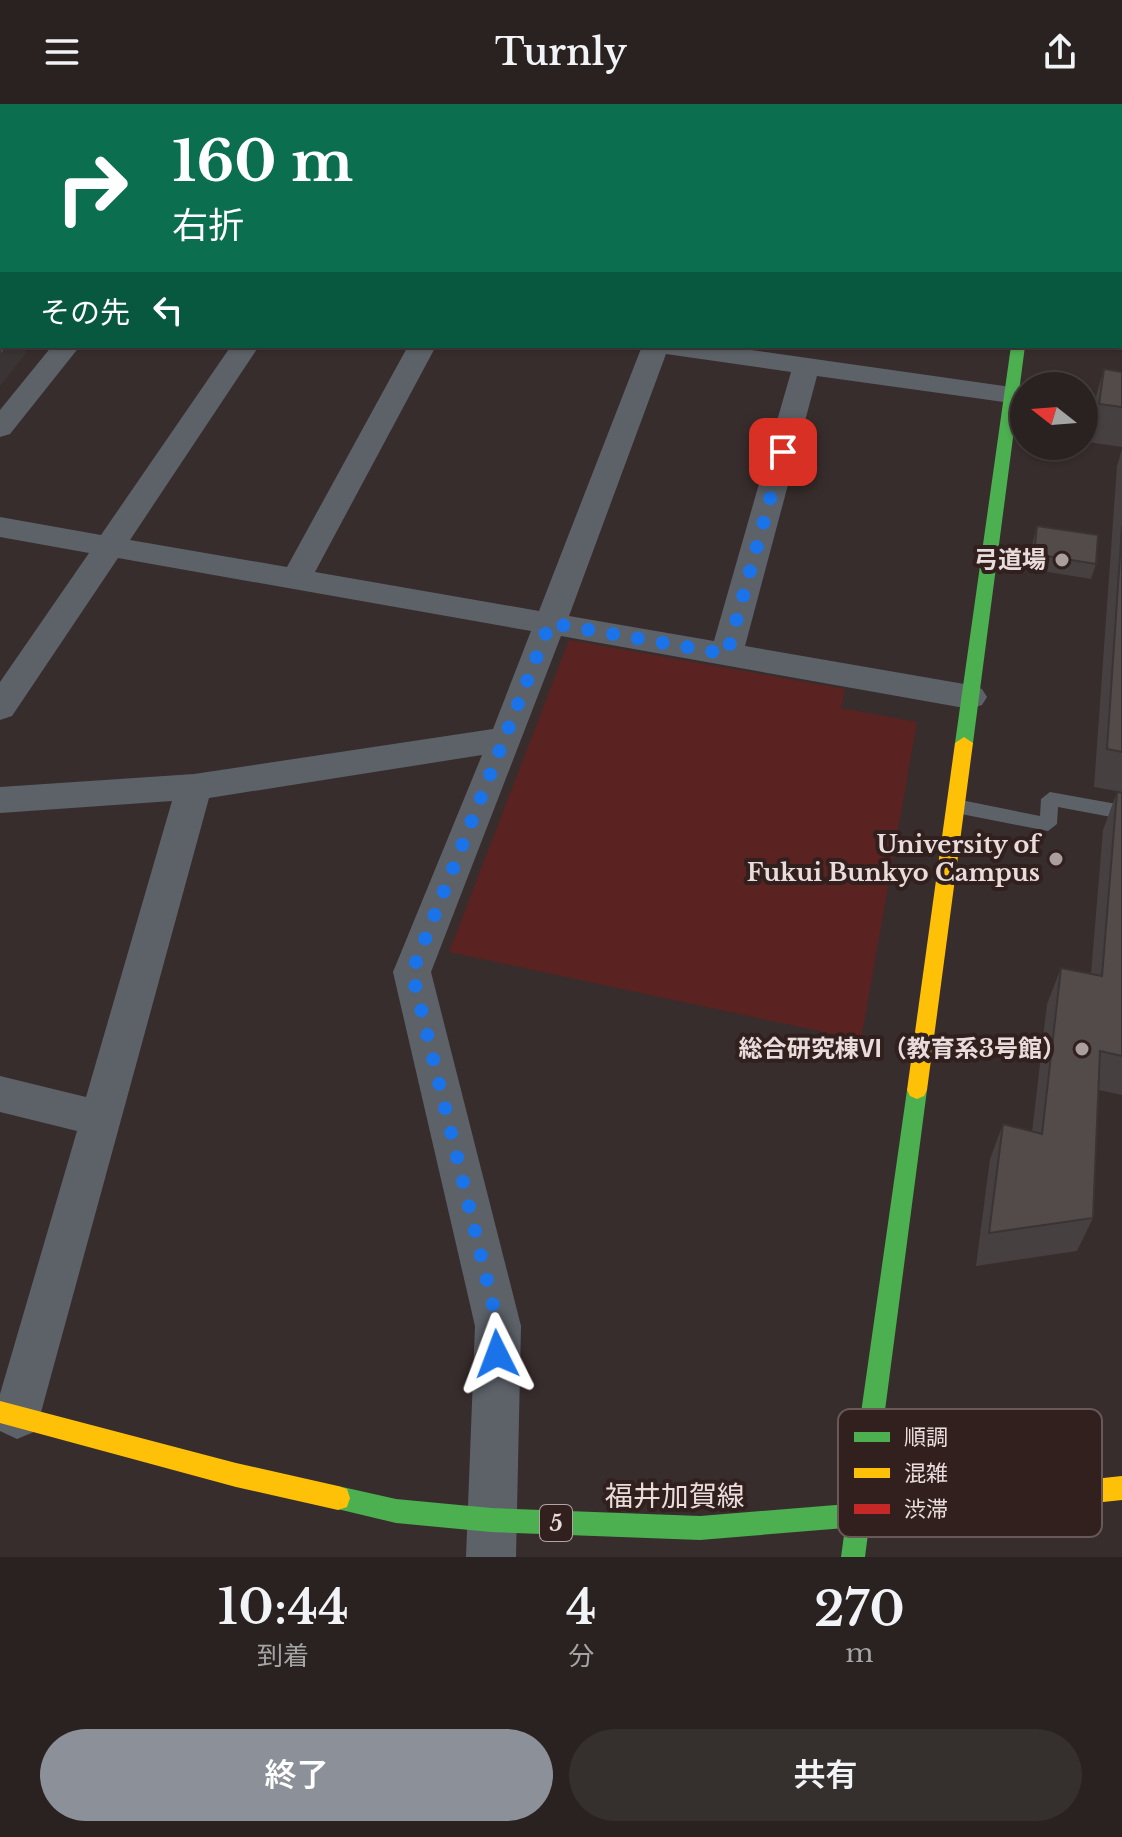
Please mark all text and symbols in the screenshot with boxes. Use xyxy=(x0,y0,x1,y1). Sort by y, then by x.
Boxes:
icon: menu xyxy=(40,30,84,74)
text: Turnly xyxy=(495,30,627,75)
icon: share xyxy=(1038,30,1082,74)
text: 160 m xyxy=(172,127,353,196)
icon: right xyxy=(40,136,144,240)
text: 右折 xyxy=(172,203,244,248)
icon: left xyxy=(146,288,190,332)
text: その先 xyxy=(40,294,130,331)
north arrow xyxy=(1010,372,1098,460)
map controls xyxy=(1010,372,1098,460)
pin xyxy=(749,418,817,486)
icon: arrive xyxy=(761,430,805,474)
place label: 弓道場 xyxy=(974,545,1046,574)
marker: 弓道場 xyxy=(1053,551,1071,569)
place label: University of Fukui Bunkyo Campus xyxy=(747,830,1042,887)
marker: University of Fukui Bunkyo Campus xyxy=(1047,850,1065,868)
place label: 総合研究棟Ⅵ（教育系3号館） xyxy=(739,1034,1066,1063)
marker: 総合研究棟Ⅵ（教育系3号館） xyxy=(1073,1040,1091,1058)
position arrow xyxy=(455,1312,539,1396)
legend xyxy=(838,1409,1102,1537)
text: 順調 xyxy=(904,1424,948,1451)
text: 混雑 xyxy=(904,1460,948,1487)
street label: 福井加賀線 xyxy=(605,1479,745,1514)
text: 渋滞 xyxy=(904,1496,948,1523)
road number: 5 xyxy=(540,1505,572,1541)
text: 10:44 xyxy=(217,1577,349,1637)
text: 4 xyxy=(566,1577,597,1637)
text: 270 xyxy=(814,1579,905,1639)
text: m xyxy=(845,1637,873,1669)
text: 到着 xyxy=(257,1640,309,1672)
text: 分 xyxy=(568,1640,594,1672)
button: 終了 xyxy=(40,1729,553,1821)
button: 共有 xyxy=(569,1729,1082,1821)

